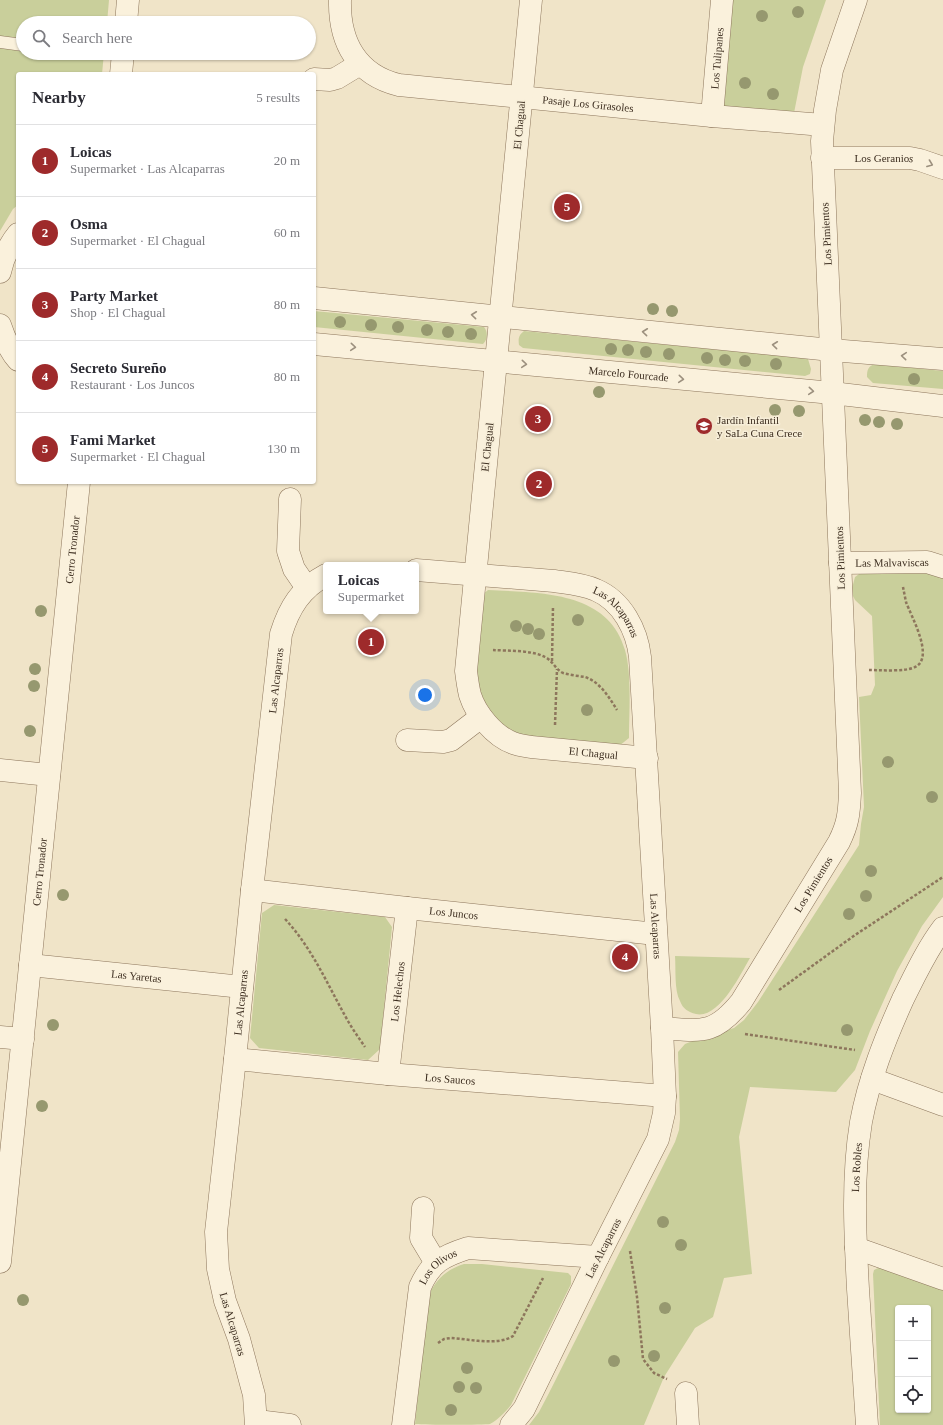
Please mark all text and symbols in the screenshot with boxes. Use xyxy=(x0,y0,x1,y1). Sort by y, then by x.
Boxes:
search box xyxy=(16,16,316,60)
icon: search xyxy=(30,27,52,49)
street label: Los Tulipanes xyxy=(708,27,726,90)
text: Search here xyxy=(62,30,132,46)
text: Nearby xyxy=(32,88,86,107)
text: 5 results xyxy=(256,90,300,105)
street label: Pasaje Los Girasoles xyxy=(542,93,634,114)
street label: El Chagual xyxy=(511,100,527,150)
text: Loicas xyxy=(70,144,112,160)
street label: Los Geranios xyxy=(854,152,915,165)
text: 1 xyxy=(42,153,48,168)
text: 20 m xyxy=(274,153,300,168)
one-way arrow xyxy=(927,159,934,167)
text: Supermarket · Las Alcaparras xyxy=(70,161,225,176)
pin: 5 xyxy=(554,192,580,222)
street label: Los Pimientos xyxy=(818,202,834,266)
text: Osma xyxy=(70,216,108,232)
text: 2 xyxy=(42,225,48,240)
text: 60 m xyxy=(274,225,300,240)
text: Supermarket · El Chagual xyxy=(70,233,205,248)
text: Party Market xyxy=(70,288,158,304)
text: 3 xyxy=(42,297,48,312)
text: 80 m xyxy=(274,297,300,312)
text: Shop · El Chagual xyxy=(70,305,166,320)
one-way arrow xyxy=(471,311,477,320)
one-way arrow xyxy=(642,328,648,337)
one-way arrow xyxy=(772,340,778,349)
one-way arrow xyxy=(350,343,356,352)
one-way arrow xyxy=(901,352,907,361)
one-way arrow xyxy=(521,359,527,368)
text: Secreto Sureño xyxy=(70,360,167,376)
street label: Marcelo Fourcade xyxy=(588,364,669,384)
text: 4 xyxy=(42,369,48,384)
text: 80 m xyxy=(274,369,300,384)
one-way arrow xyxy=(678,374,684,383)
text: Restaurant · Los Juncos xyxy=(70,377,195,392)
one-way arrow xyxy=(808,387,814,396)
pin: 3 xyxy=(525,404,551,434)
place label: Jardín Infantil y SaLa Cuna Crece xyxy=(717,414,802,439)
school or university icon: Jardín Infantil y SaLa Cuna Crece xyxy=(694,416,714,436)
street label: El Chagual xyxy=(478,422,496,472)
text: Fami Market xyxy=(70,432,155,448)
text: 5 xyxy=(42,441,48,456)
text: 130 m xyxy=(267,441,300,456)
text: Supermarket · El Chagual xyxy=(70,449,205,464)
pin: 2 xyxy=(526,469,552,499)
street label: Cerro Tronador xyxy=(63,515,82,584)
street label: Los Pimientos xyxy=(833,526,847,590)
street label: Las Malvaviscas xyxy=(855,556,929,569)
popup xyxy=(323,562,419,614)
text: Loicas xyxy=(338,572,379,588)
street label: Las Alcaparras xyxy=(591,584,641,639)
text: Supermarket xyxy=(338,589,404,604)
pin: 1 xyxy=(358,627,384,657)
street label: Las Alcaparras xyxy=(266,647,285,714)
your location xyxy=(415,685,435,705)
street label: El Chagual xyxy=(568,745,619,761)
street label: Cerro Tronador xyxy=(30,837,49,907)
street label: Los Pimientos xyxy=(791,854,835,914)
street label: Las Alcaparras xyxy=(648,893,664,959)
street label: Los Juncos xyxy=(429,904,479,921)
pin: 4 xyxy=(612,942,638,972)
street label: Los Helechos xyxy=(388,961,407,1022)
street label: Las Yaretas xyxy=(111,967,162,985)
street label: Las Alcaparras xyxy=(231,969,250,1036)
street label: Los Saucos xyxy=(424,1071,476,1087)
street label: Los Robles xyxy=(849,1142,864,1192)
street label: Las Alcaparras xyxy=(583,1216,623,1280)
street label: Los Olivos xyxy=(416,1246,459,1286)
street label: Las Alcaparras xyxy=(218,1291,248,1357)
map controls xyxy=(895,1305,931,1413)
button: + xyxy=(895,1305,931,1341)
button: − xyxy=(895,1341,931,1377)
button: locate xyxy=(895,1377,931,1413)

